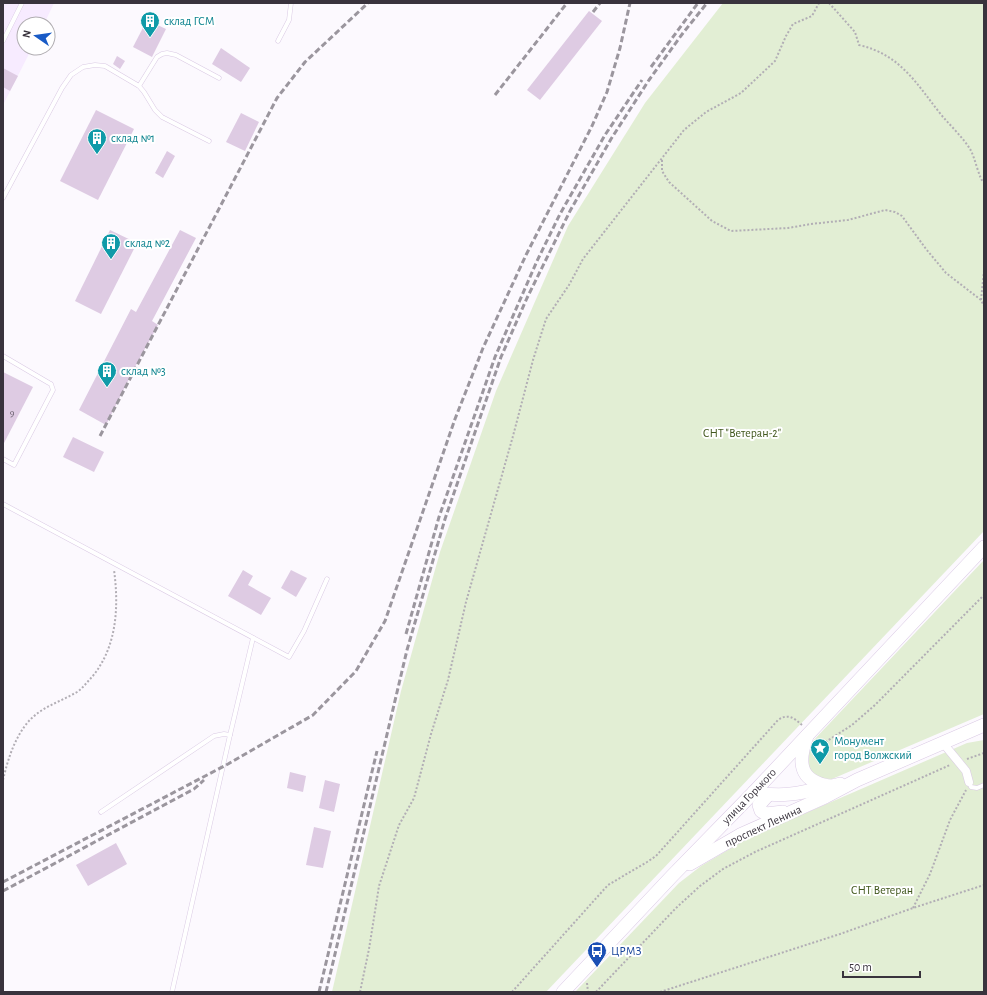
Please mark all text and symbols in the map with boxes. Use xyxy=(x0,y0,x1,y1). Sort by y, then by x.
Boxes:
building icon: склад ГСМ xyxy=(139,10,161,38)
place label: склад ГСМ xyxy=(164,15,215,27)
north arrow xyxy=(16,16,56,56)
text: N xyxy=(21,29,33,39)
building icon: склад №1 xyxy=(86,127,108,155)
place label: склад №1 xyxy=(111,132,155,144)
building icon: склад №2 xyxy=(100,232,122,260)
place label: склад №2 xyxy=(125,237,171,249)
building icon: склад №3 xyxy=(96,360,118,388)
place label: склад №3 xyxy=(121,365,166,377)
house number: 9 xyxy=(10,408,15,418)
park label: СНТ "Ветеран-2" xyxy=(703,427,781,439)
place label: Монумент город Волжский xyxy=(834,735,912,761)
place icon: Монумент город Волжский xyxy=(809,737,831,765)
street label: улица Горького xyxy=(719,766,779,828)
street label: проспект Ленина xyxy=(723,803,804,849)
park label: СНТ Ветеран xyxy=(851,884,913,896)
bus stop icon: ЦРМЗ xyxy=(586,940,608,968)
place label: ЦРМЗ xyxy=(611,945,642,957)
scale bar xyxy=(843,953,920,979)
text: 50 m xyxy=(849,961,872,973)

